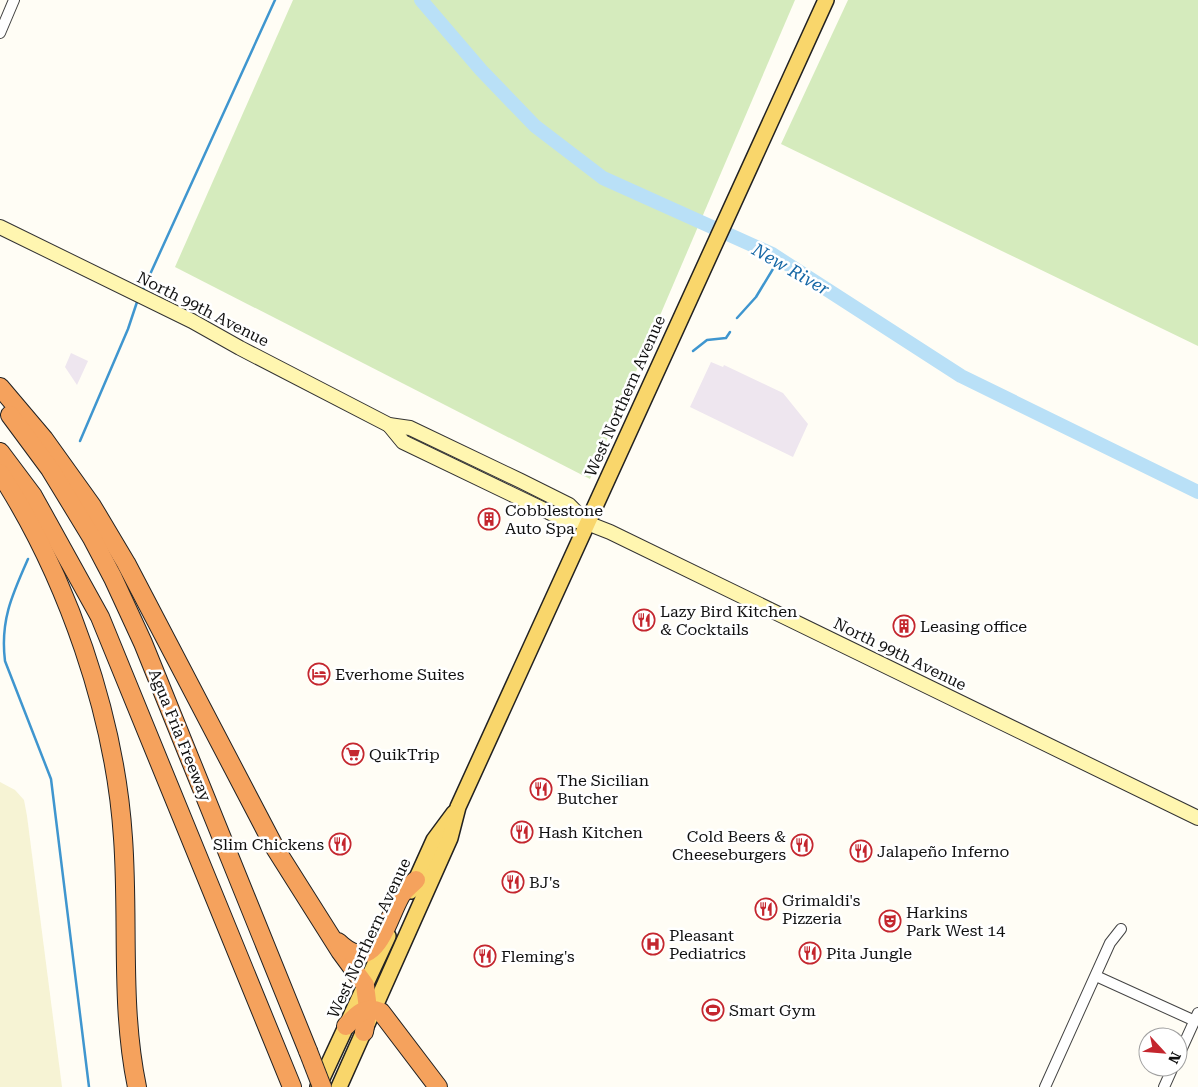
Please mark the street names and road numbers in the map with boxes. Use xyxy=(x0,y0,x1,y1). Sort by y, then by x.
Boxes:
street label: North 99th Avenue xyxy=(134,268,272,351)
street label: West Northern Avenue xyxy=(581,312,669,480)
street label: North 99th Avenue xyxy=(831,614,970,694)
street label: Agua Fria Freeway xyxy=(145,666,215,804)
street label: West Northern Avenue xyxy=(323,855,415,1021)

